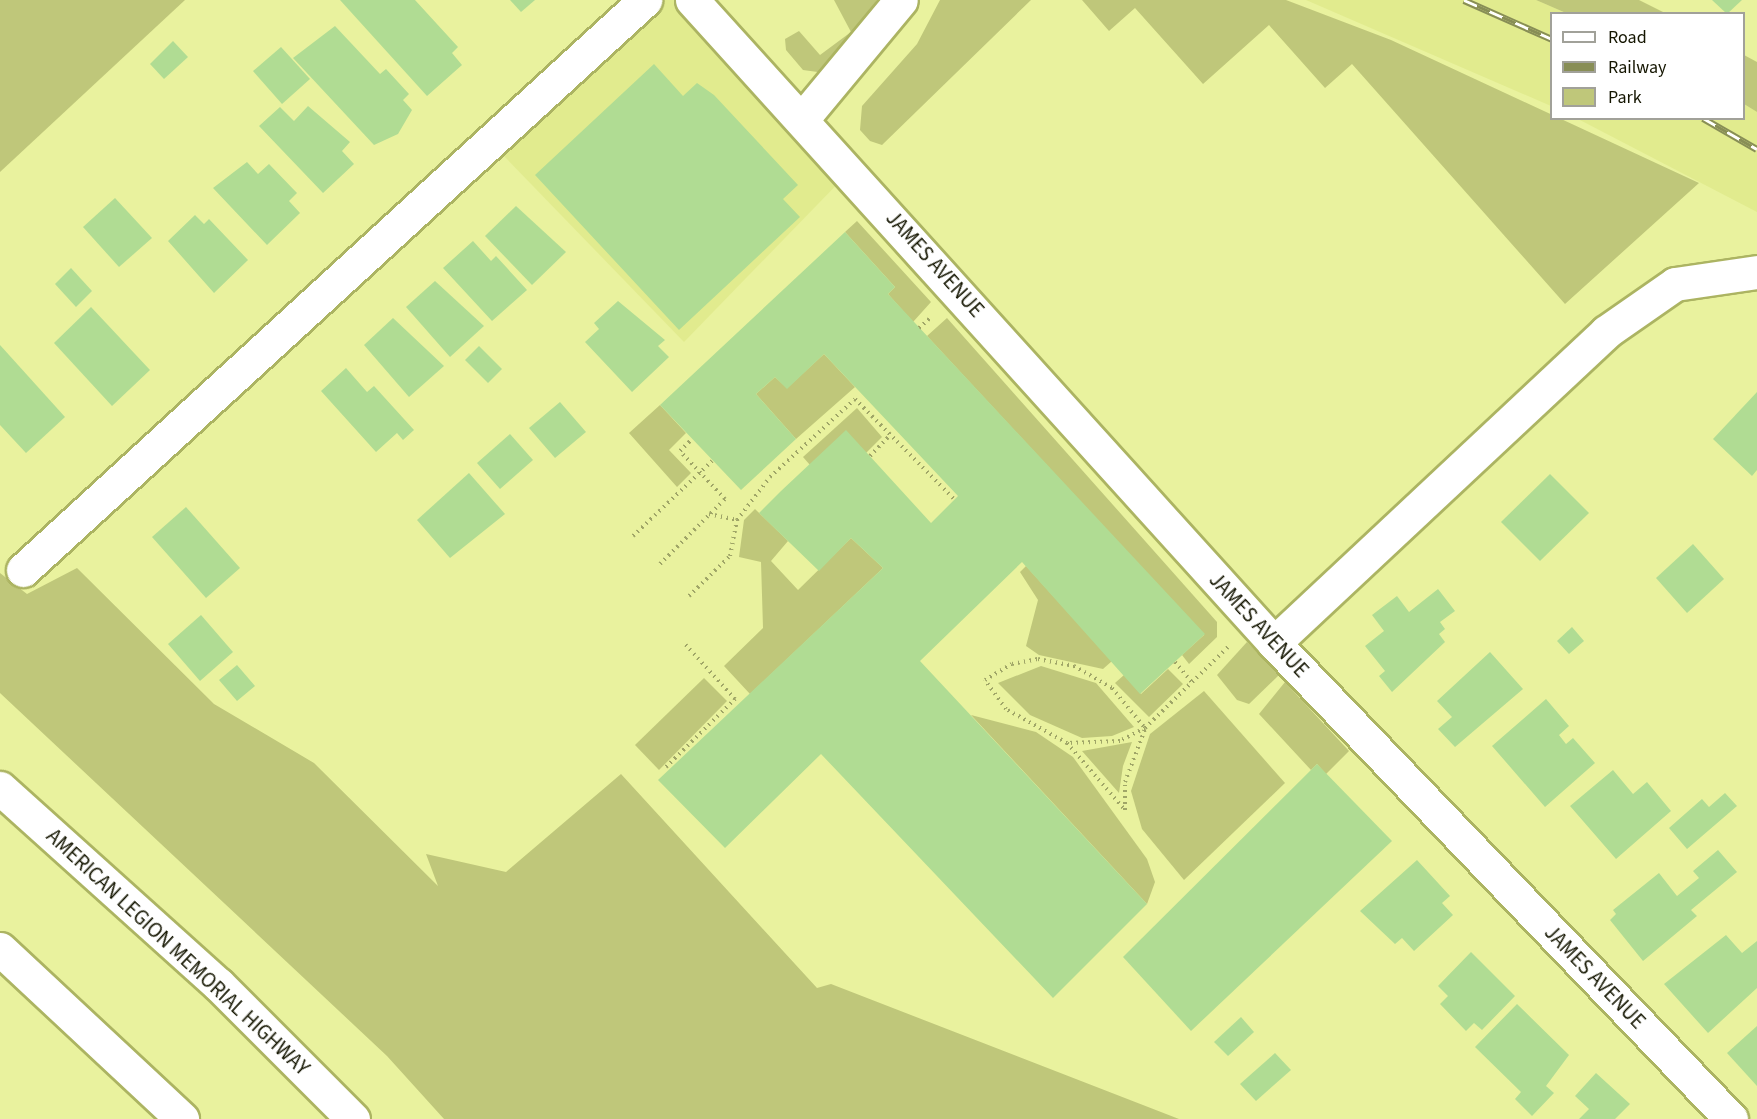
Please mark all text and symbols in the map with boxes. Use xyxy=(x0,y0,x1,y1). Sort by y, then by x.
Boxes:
legend xyxy=(1550,12,1745,120)
text: Road xyxy=(1608,25,1647,50)
text: Railway xyxy=(1608,55,1667,80)
text: Park xyxy=(1608,85,1642,110)
street label: JAMES AVENUE xyxy=(881,206,989,322)
street label: JAMES AVENUE xyxy=(1204,567,1314,683)
street label: AMERICAN LEGION MEMORIAL HIGHWAY xyxy=(41,823,315,1081)
street label: JAMES AVENUE xyxy=(1539,920,1651,1034)

